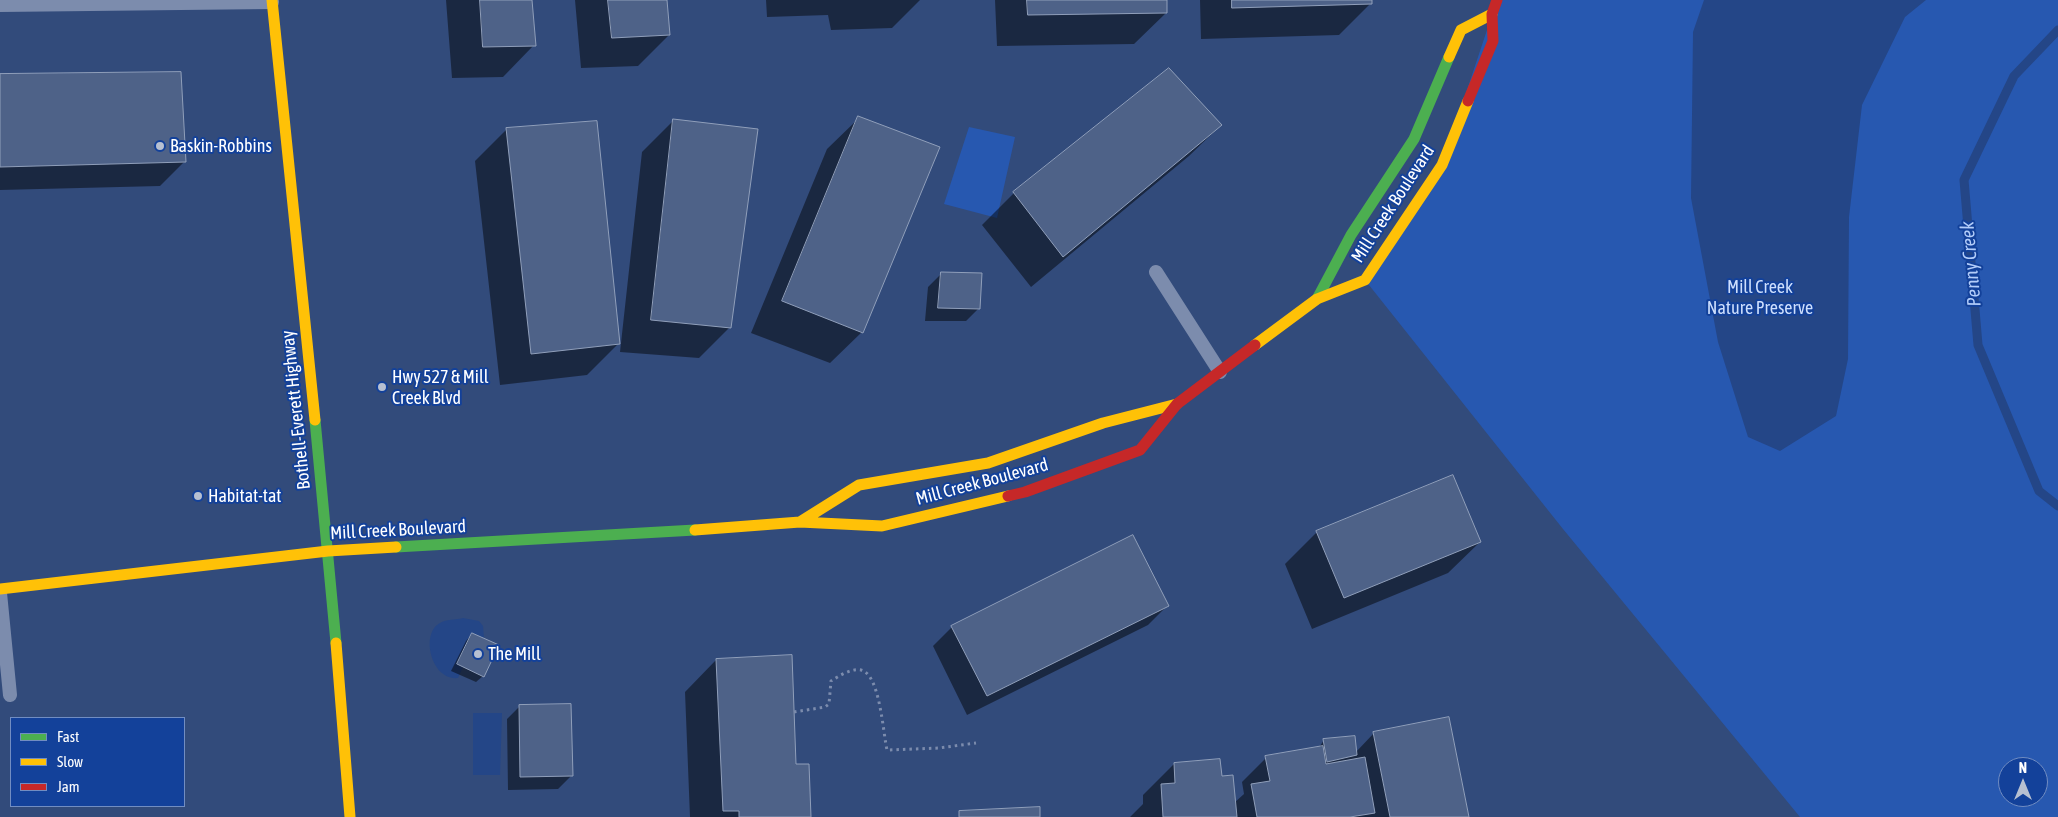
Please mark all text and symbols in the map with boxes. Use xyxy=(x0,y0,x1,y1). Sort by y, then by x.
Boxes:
place label: Baskin-Robbins xyxy=(170,135,272,157)
marker: Baskin-Robbins xyxy=(154,140,166,152)
street label: Mill Creek Boulevard xyxy=(1347,141,1439,267)
water label: Penny Creek xyxy=(1956,220,1986,308)
park label: Mill Creek Nature Preserve xyxy=(1707,276,1813,318)
street label: Bothell-Everett Highway xyxy=(277,329,315,491)
place label: Hwy 527 & Mill Creek Blvd xyxy=(392,366,488,408)
marker: Hwy 527 & Mill Creek Blvd xyxy=(376,381,388,393)
street label: Mill Creek Boulevard xyxy=(914,454,1050,510)
place label: Habitat-tat xyxy=(208,485,281,507)
marker: Habitat-tat xyxy=(192,490,204,502)
street label: Mill Creek Boulevard xyxy=(330,516,466,544)
place label: The Mill xyxy=(488,643,541,665)
marker: The Mill xyxy=(472,648,484,660)
legend xyxy=(10,717,185,807)
text: Fast xyxy=(57,728,79,745)
text: Slow xyxy=(57,753,83,770)
north arrow xyxy=(1998,757,2048,807)
text: N xyxy=(2019,760,2027,776)
text: Jam xyxy=(57,778,80,795)

